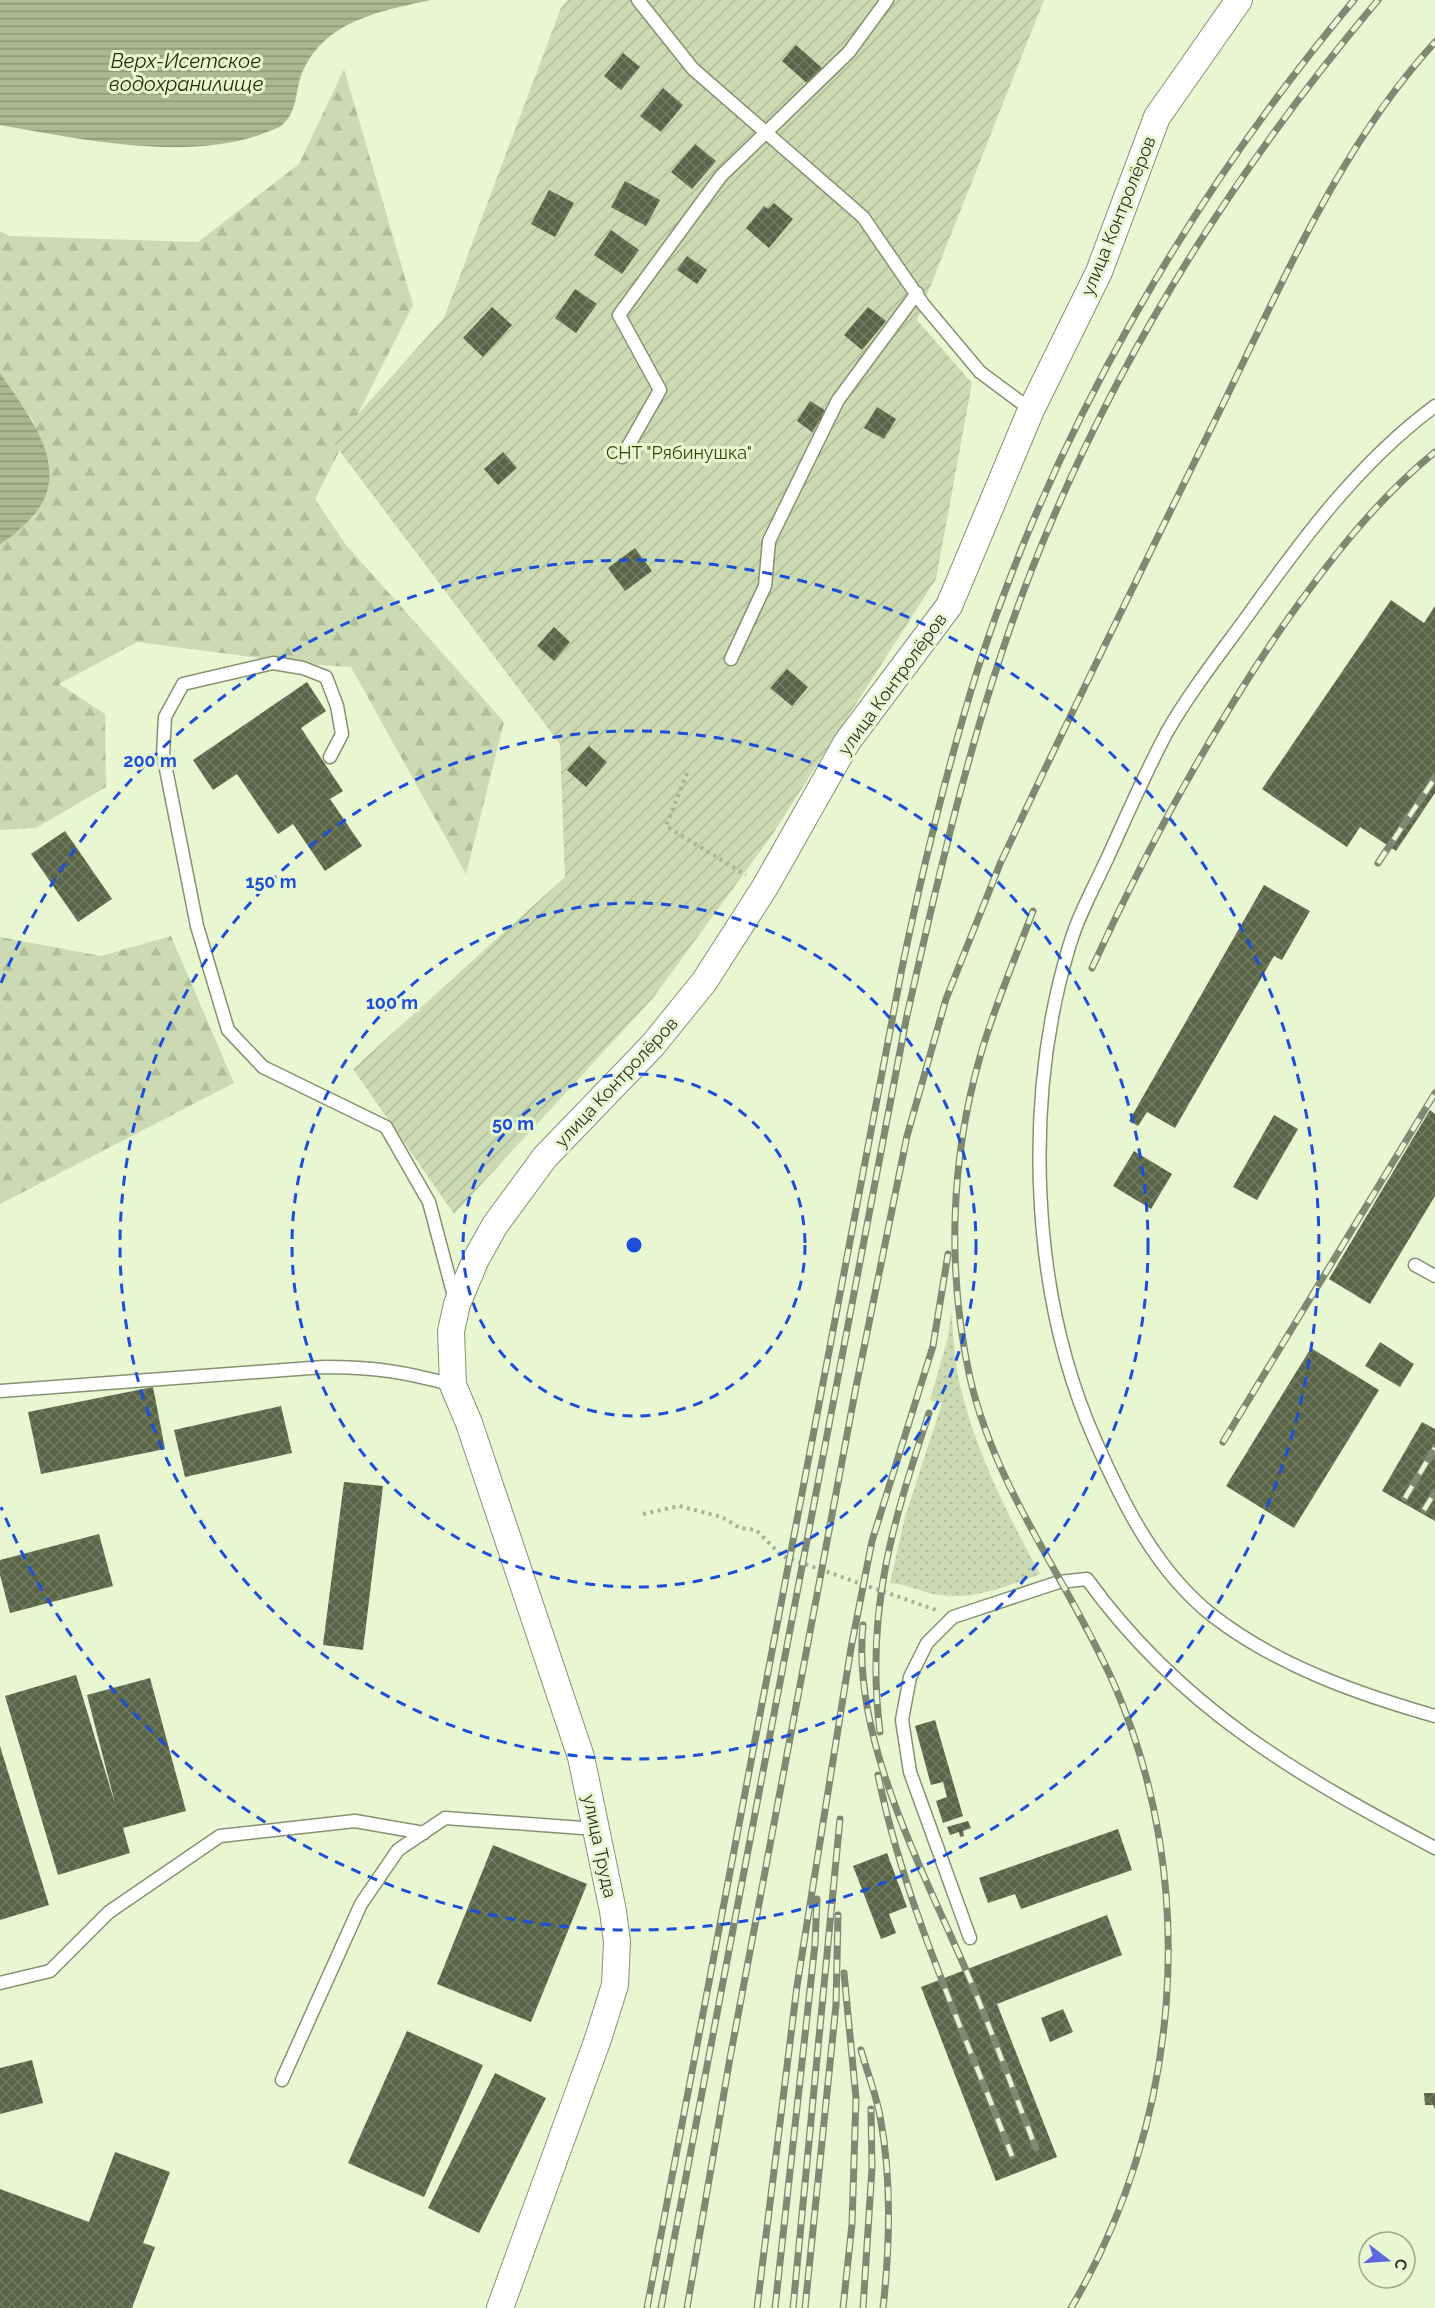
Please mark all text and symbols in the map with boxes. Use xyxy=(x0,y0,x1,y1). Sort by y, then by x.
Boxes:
water label: Верх-Исетское водохранилище xyxy=(108,49,264,96)
street label: улица Контролёров xyxy=(1076,133,1160,299)
park label: СНТ "Рябинушка" xyxy=(606,442,752,463)
street label: улица Контролёров xyxy=(833,609,951,759)
text: 200 m xyxy=(123,750,177,771)
text: 150 m xyxy=(246,871,297,892)
text: 100 m xyxy=(366,992,418,1013)
street label: улица Контролёров xyxy=(550,1013,682,1151)
text: 50 m xyxy=(492,1113,534,1134)
centre of rings xyxy=(624,1235,644,1255)
street label: улица Труда xyxy=(579,1792,621,1900)
north arrow xyxy=(1357,2230,1417,2290)
text: С xyxy=(1390,2256,1412,2272)

